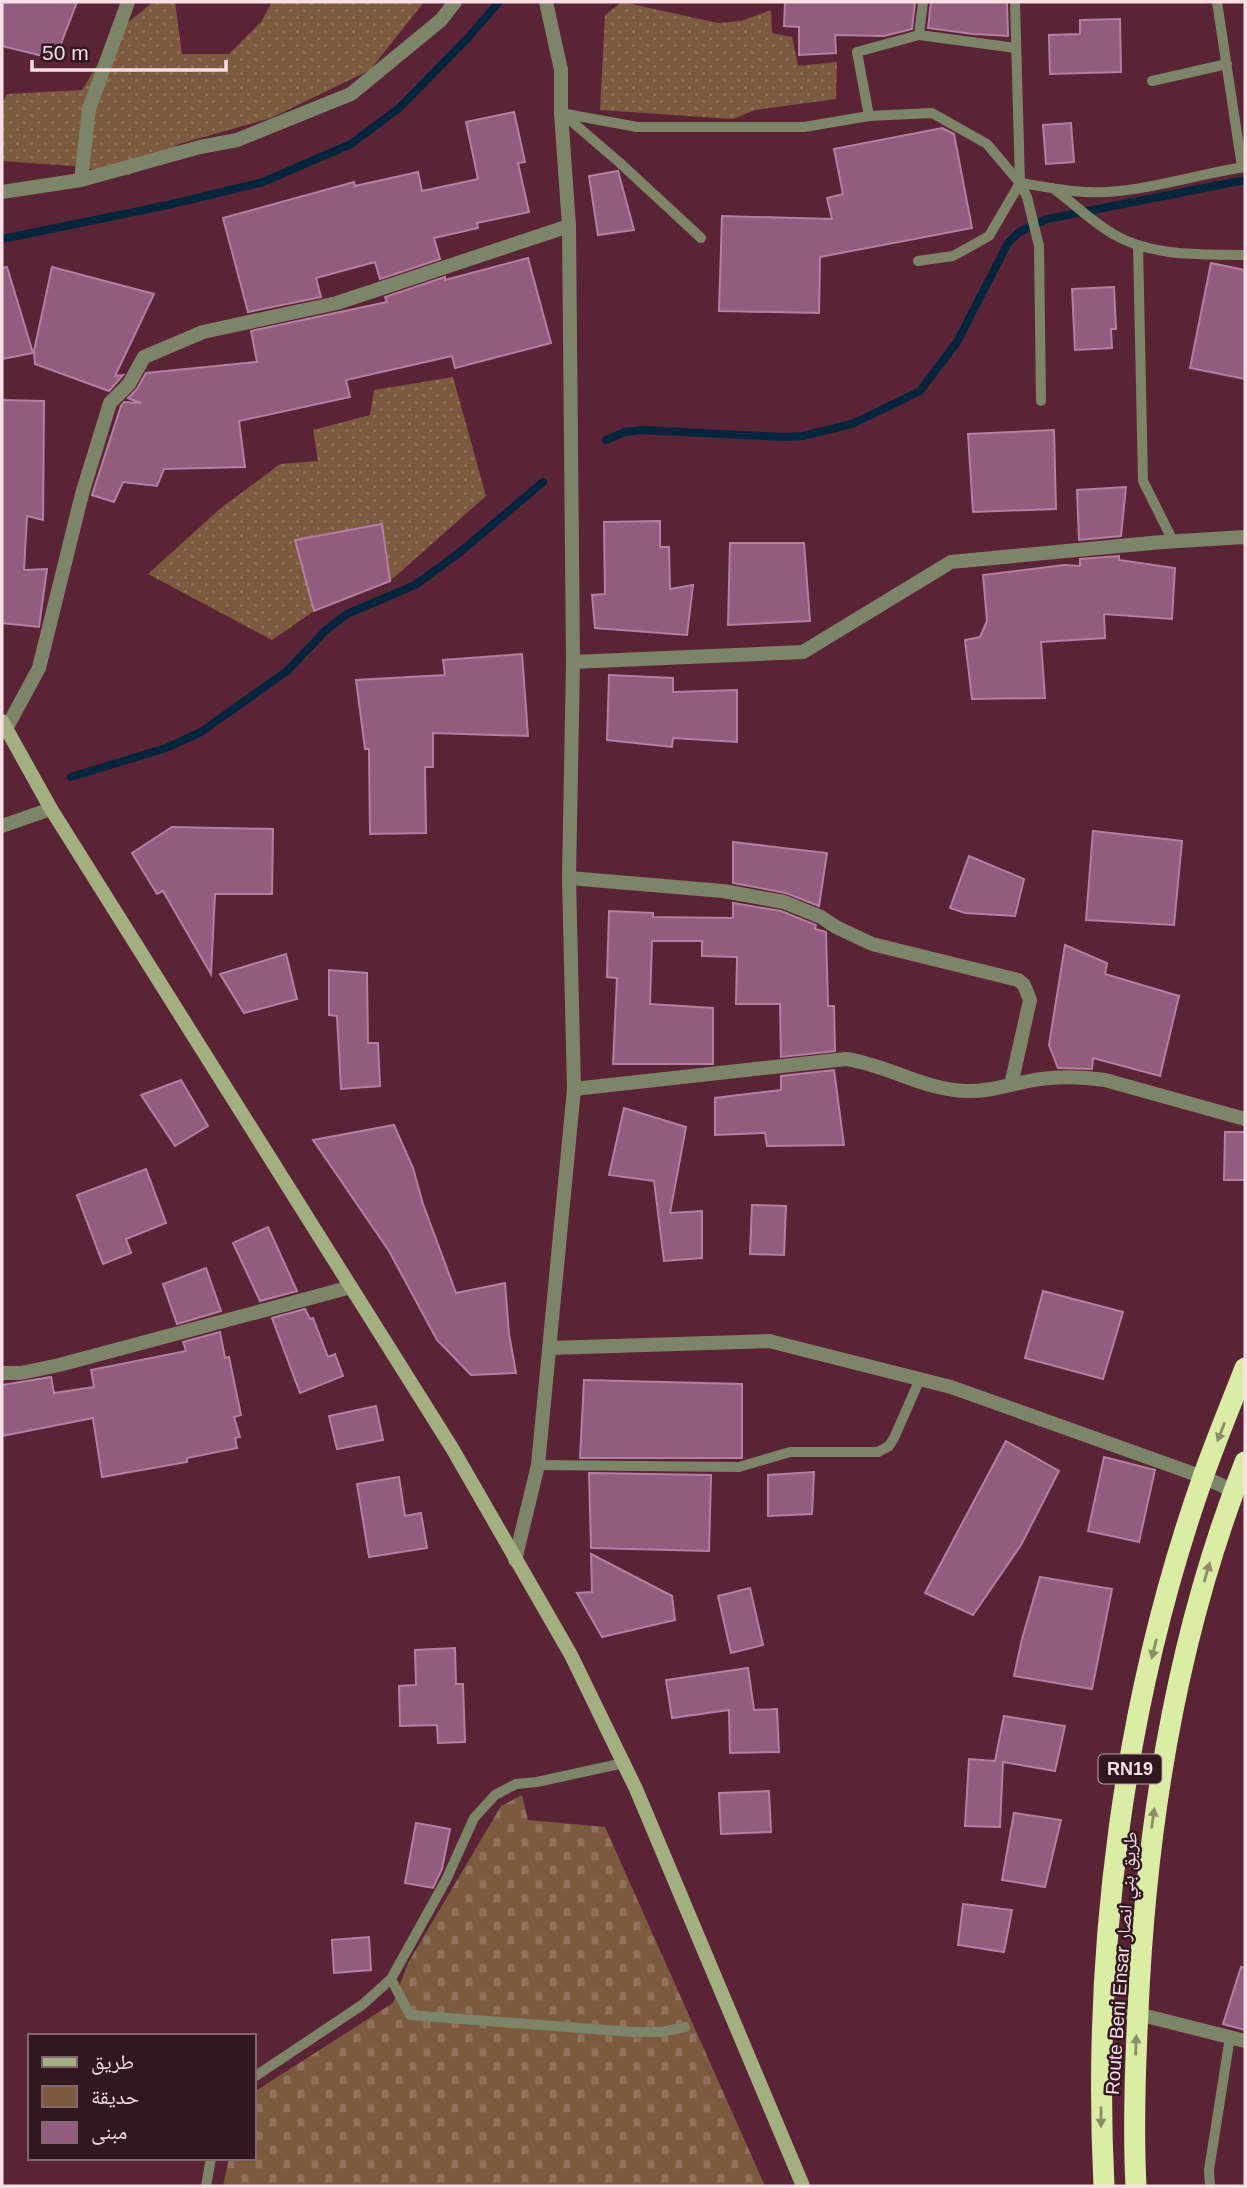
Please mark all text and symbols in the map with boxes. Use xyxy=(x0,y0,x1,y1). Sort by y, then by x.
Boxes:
scale bar xyxy=(32,28,226,72)
text: 50 m xyxy=(42,41,89,64)
one-way arrow xyxy=(1215,1421,1226,1442)
one-way arrow xyxy=(1203,1561,1213,1582)
one-way arrow xyxy=(1148,1638,1159,1660)
road number: RN19 xyxy=(1098,1754,1162,1784)
one-way arrow xyxy=(1148,1807,1159,1829)
street label: Route Beni Ensar طريق بني انصار xyxy=(1102,1831,1146,2096)
one-way arrow xyxy=(1131,2033,1142,2055)
legend xyxy=(28,2034,256,2160)
text: طريق xyxy=(91,2050,134,2075)
text: حديقة xyxy=(91,2085,139,2108)
one-way arrow xyxy=(1095,2107,1107,2129)
text: مبنى xyxy=(91,2120,127,2145)

